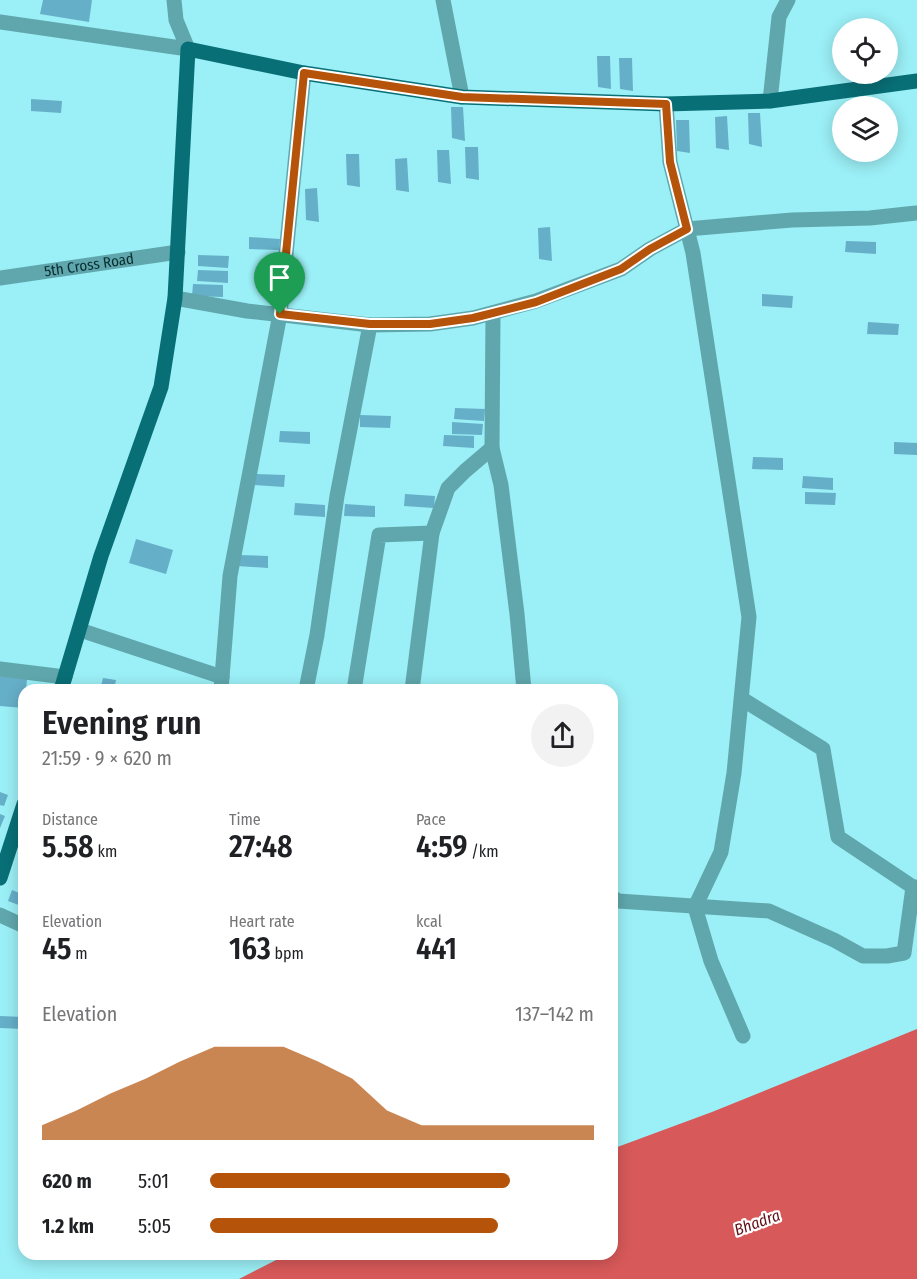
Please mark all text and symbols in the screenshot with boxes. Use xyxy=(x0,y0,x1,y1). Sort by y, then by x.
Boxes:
map controls xyxy=(832,18,898,162)
button: locate xyxy=(832,18,898,84)
button: layers xyxy=(832,96,898,162)
street label: 5th Cross Road xyxy=(43,250,135,280)
pin xyxy=(254,252,305,314)
icon: arrive xyxy=(263,261,296,294)
text: Evening run xyxy=(42,703,202,743)
button: share xyxy=(531,704,594,767)
text: 21:59 · 9 × 620 m xyxy=(42,746,172,770)
text: Distance xyxy=(42,810,98,829)
text: Time xyxy=(229,810,261,829)
text: Pace xyxy=(416,810,446,829)
text: 5.58 xyxy=(42,829,94,865)
text: 27:48 xyxy=(229,829,293,865)
text: 4:59 xyxy=(416,829,468,865)
text: km xyxy=(94,842,117,861)
text: /km xyxy=(468,842,499,861)
text: Elevation xyxy=(42,912,102,931)
text: Heart rate xyxy=(229,912,295,931)
text: kcal xyxy=(416,912,442,931)
text: 45 xyxy=(42,931,71,967)
text: 163 xyxy=(229,931,271,967)
text: 441 xyxy=(416,931,457,967)
text: m xyxy=(71,944,87,963)
text: bpm xyxy=(271,944,304,963)
text: Elevation xyxy=(42,1002,117,1026)
text: 137–142 m xyxy=(515,1002,594,1026)
text: 620 m xyxy=(42,1169,92,1193)
text: 5:01 xyxy=(138,1169,169,1193)
water label: Bhadra xyxy=(732,1205,783,1239)
text: 1.2 km xyxy=(42,1214,94,1238)
text: 5:05 xyxy=(138,1214,171,1238)

